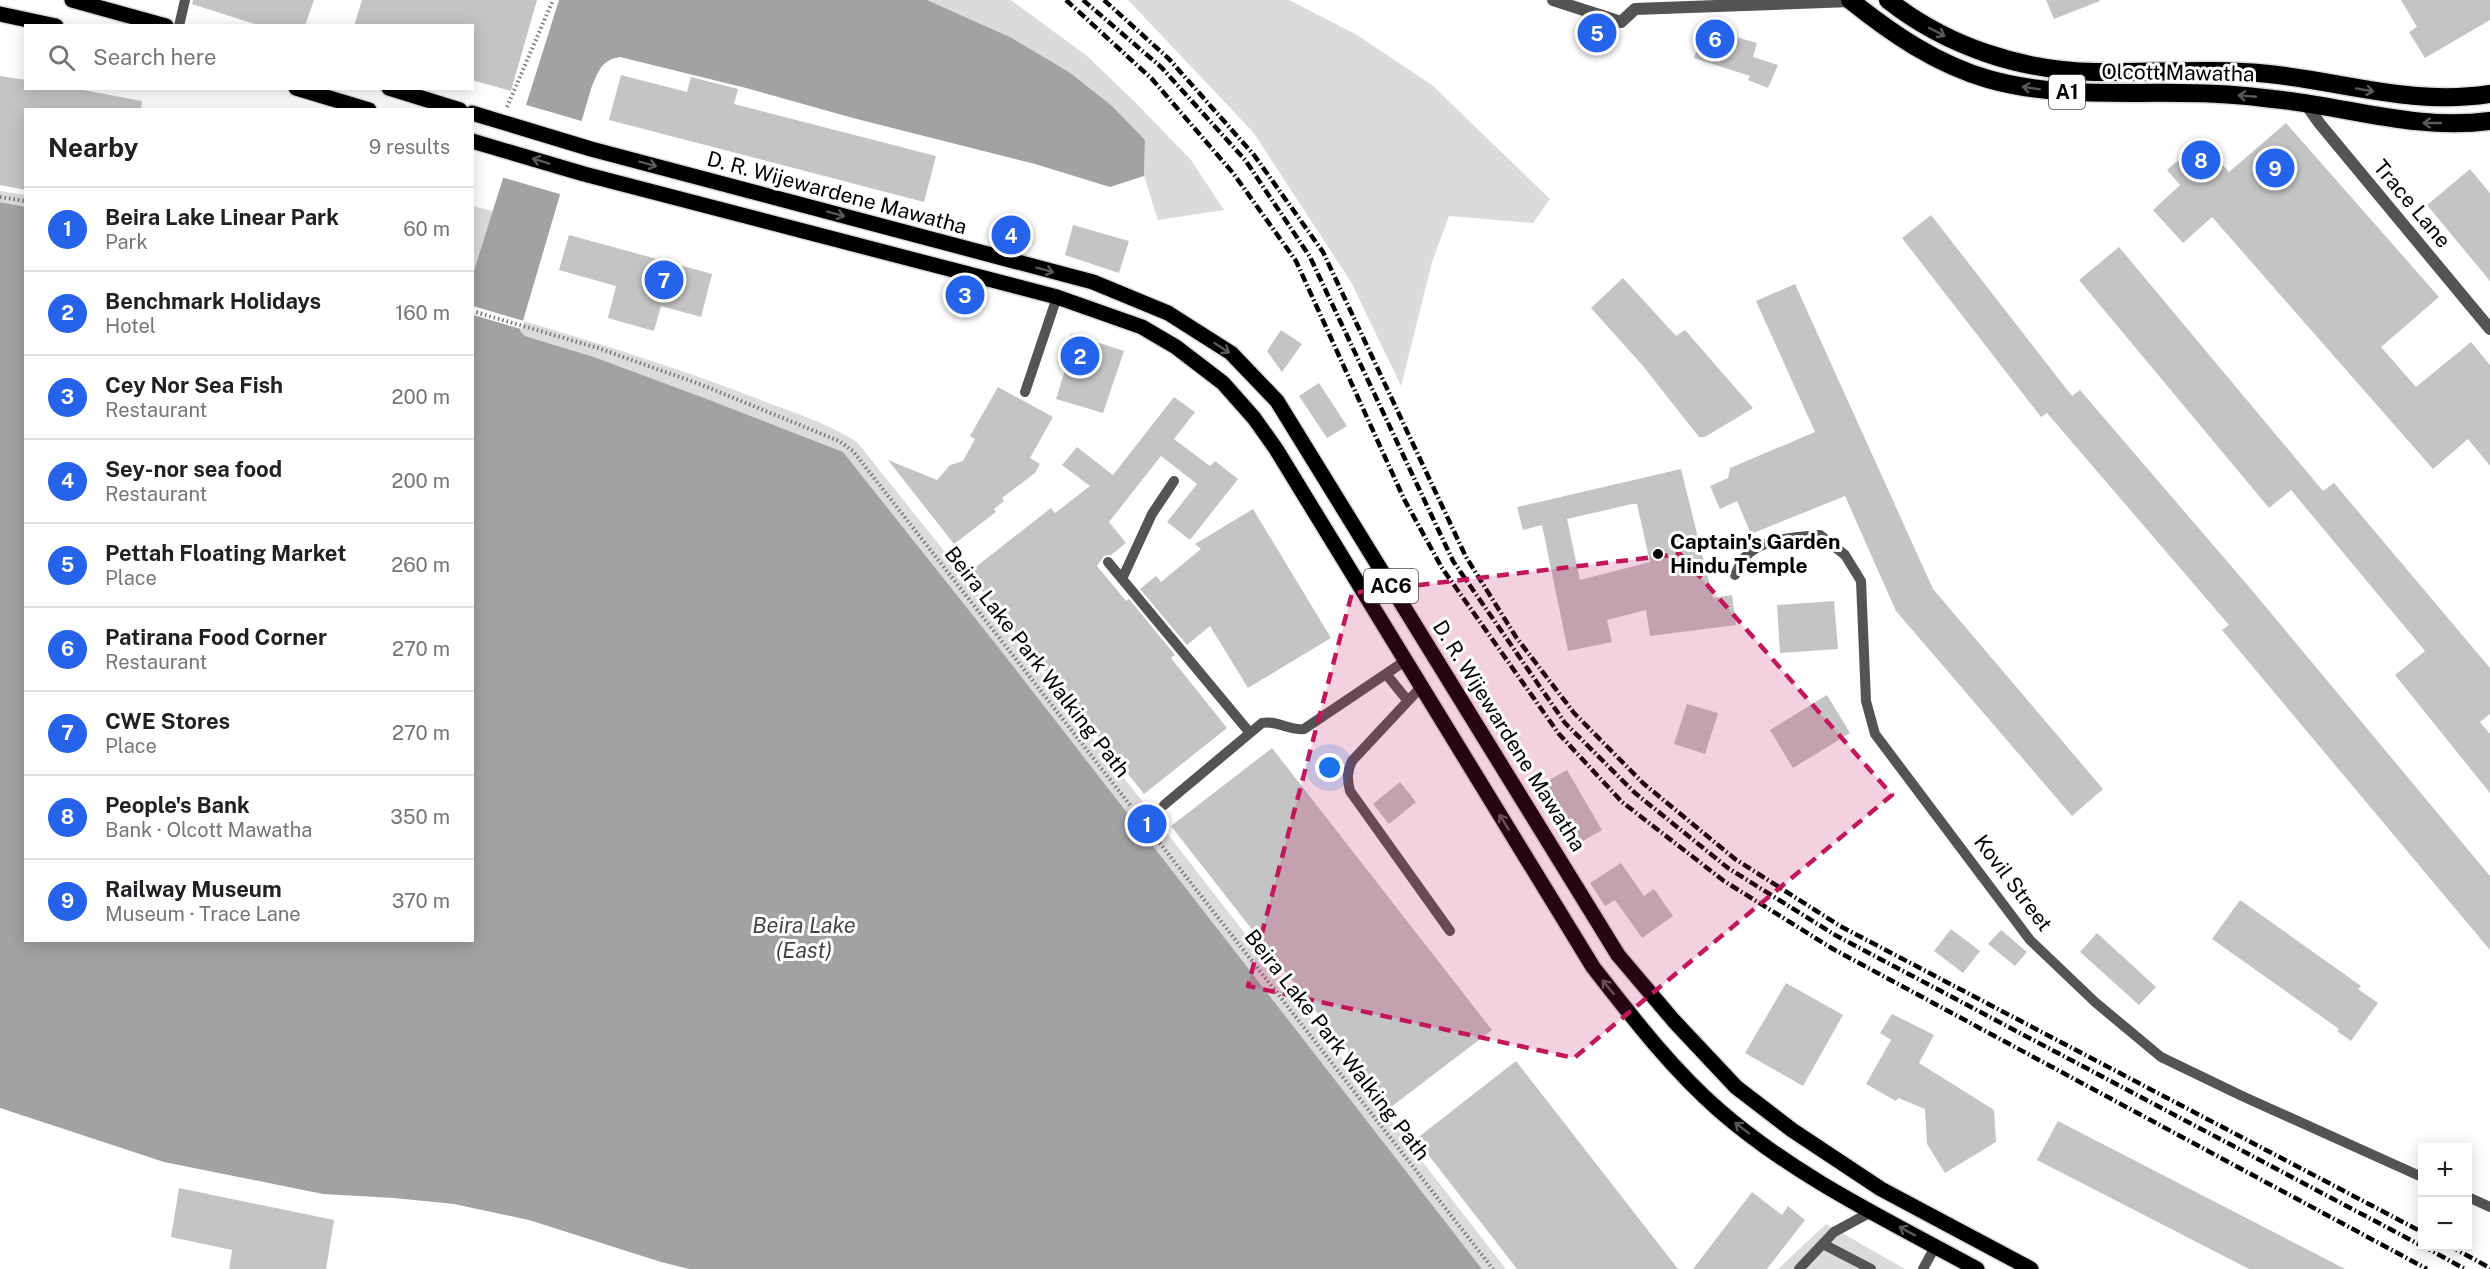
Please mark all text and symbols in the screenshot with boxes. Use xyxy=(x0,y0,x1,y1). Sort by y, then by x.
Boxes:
pin: 5 xyxy=(1578,10,1616,56)
pin: 6 xyxy=(1696,16,1734,62)
search box xyxy=(24,24,474,90)
one-way arrow xyxy=(1928,26,1945,38)
icon: search xyxy=(45,41,78,74)
text: Search here xyxy=(93,44,217,70)
street label: Olcott Mawatha xyxy=(2101,59,2255,86)
road number: A1 xyxy=(2049,75,2085,109)
one-way arrow xyxy=(2022,82,2042,93)
one-way arrow xyxy=(2355,85,2375,96)
one-way arrow xyxy=(2237,90,2257,101)
one-way arrow xyxy=(2422,117,2442,129)
text: Nearby xyxy=(48,132,138,163)
text: 9 results xyxy=(369,135,450,159)
pin: 8 xyxy=(2182,138,2220,182)
street label: D. R. Wijewardene Mawatha xyxy=(704,146,970,239)
pin: 9 xyxy=(2256,146,2294,190)
one-way arrow xyxy=(532,155,551,166)
street label: Trace Lane xyxy=(2368,155,2456,253)
one-way arrow xyxy=(638,159,657,171)
text: Beira Lake Linear Park xyxy=(105,204,339,230)
one-way arrow xyxy=(826,209,845,221)
pin: 4 xyxy=(992,212,1030,258)
text: 1 xyxy=(63,217,72,241)
text: 60 m xyxy=(403,217,450,241)
text: Park xyxy=(105,230,148,254)
pin: 7 xyxy=(644,258,684,302)
one-way arrow xyxy=(1035,264,1054,276)
pin: 3 xyxy=(946,272,984,318)
text: Benchmark Holidays xyxy=(105,288,321,314)
text: 2 xyxy=(61,301,74,325)
text: 160 m xyxy=(395,301,450,325)
text: Hotel xyxy=(105,314,156,338)
pin: 2 xyxy=(1060,334,1100,378)
one-way arrow xyxy=(1213,342,1230,354)
text: Cey Nor Sea Fish xyxy=(105,372,283,398)
text: 3 xyxy=(61,385,74,409)
text: 200 m xyxy=(392,385,450,409)
text: Restaurant xyxy=(105,398,207,422)
text: Sey-nor sea food xyxy=(105,456,282,482)
text: 4 xyxy=(61,469,74,493)
text: 200 m xyxy=(392,469,450,493)
text: Restaurant xyxy=(105,482,207,506)
place label: Captain's Garden Hindu Temple xyxy=(1670,529,1840,578)
text: Pettah Floating Market xyxy=(105,540,346,566)
street label: Beira Lake Park Walking Path xyxy=(940,541,1135,782)
marker: Captain's Garden Hindu Temple xyxy=(1651,547,1665,561)
text: 5 xyxy=(61,553,74,577)
text: 260 m xyxy=(391,553,450,577)
text: Place xyxy=(105,566,157,590)
road number: AC6 xyxy=(1364,569,1418,603)
street label: D. R. Wijewardene Mawatha xyxy=(1428,616,1591,856)
text: Patirana Food Corner xyxy=(105,624,327,650)
text: 6 xyxy=(61,637,74,661)
text: 270 m xyxy=(392,637,450,661)
text: Restaurant xyxy=(105,650,207,674)
text: CWE Stores xyxy=(105,708,230,734)
text: 7 xyxy=(61,721,74,745)
text: 270 m xyxy=(392,721,450,745)
text: Place xyxy=(105,734,157,758)
your location xyxy=(1315,753,1344,782)
text: People's Bank xyxy=(105,792,250,818)
pin: 1 xyxy=(1128,802,1166,846)
text: 8 xyxy=(61,805,74,829)
text: 350 m xyxy=(390,805,450,829)
one-way arrow xyxy=(1498,814,1510,831)
text: Bank · Olcott Mawatha xyxy=(105,818,312,842)
street label: Kovil Street xyxy=(1969,830,2058,936)
text: Railway Museum xyxy=(105,876,282,902)
text: 9 xyxy=(61,889,74,913)
text: 370 m xyxy=(392,889,450,913)
text: Museum · Trace Lane xyxy=(105,902,301,926)
water label: Beira Lake (East) xyxy=(752,912,856,963)
street label: Beira Lake Park Walking Path xyxy=(1240,924,1435,1165)
one-way arrow xyxy=(1602,979,1615,995)
one-way arrow xyxy=(1734,1121,1750,1134)
map controls xyxy=(2418,1143,2472,1251)
button: + xyxy=(2418,1143,2472,1197)
button: − xyxy=(2418,1197,2472,1251)
one-way arrow xyxy=(1899,1225,1916,1237)

